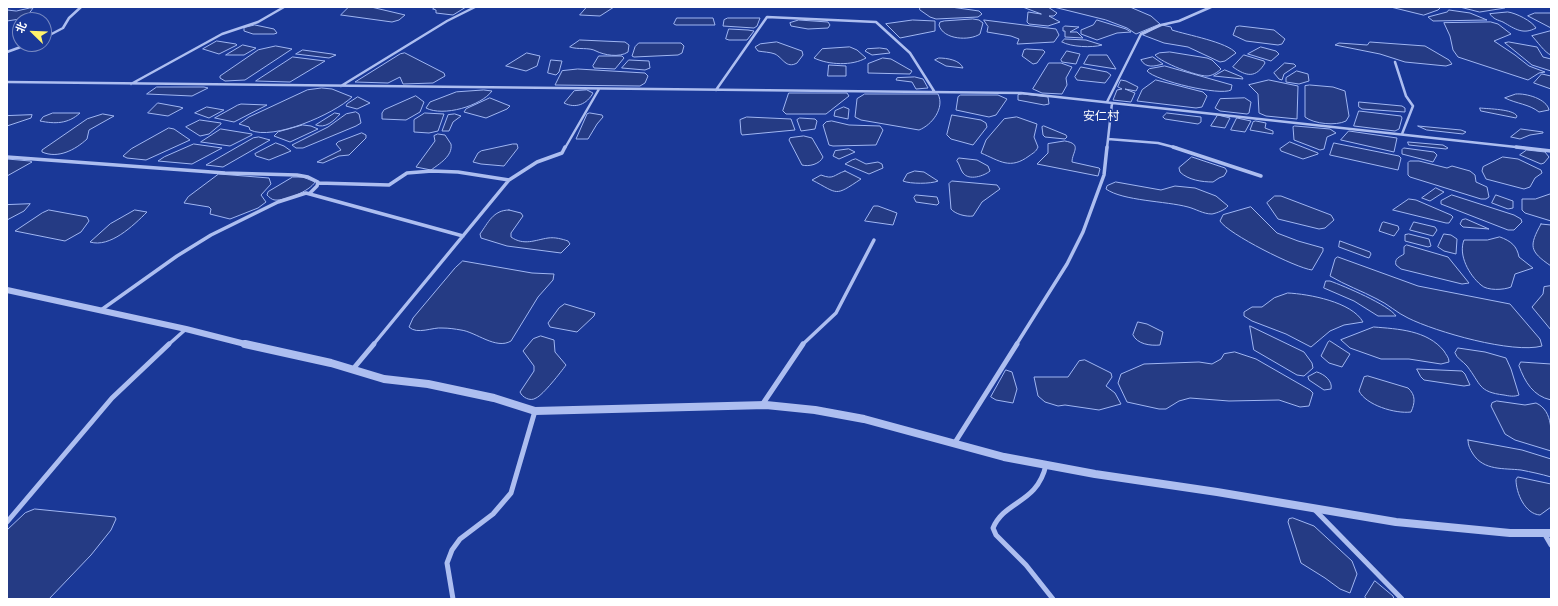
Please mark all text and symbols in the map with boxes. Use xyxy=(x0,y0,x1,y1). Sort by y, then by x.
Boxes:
north arrow xyxy=(12,12,52,52)
text: 北 xyxy=(13,20,30,35)
district label: 安仁村 xyxy=(1083,111,1119,125)

